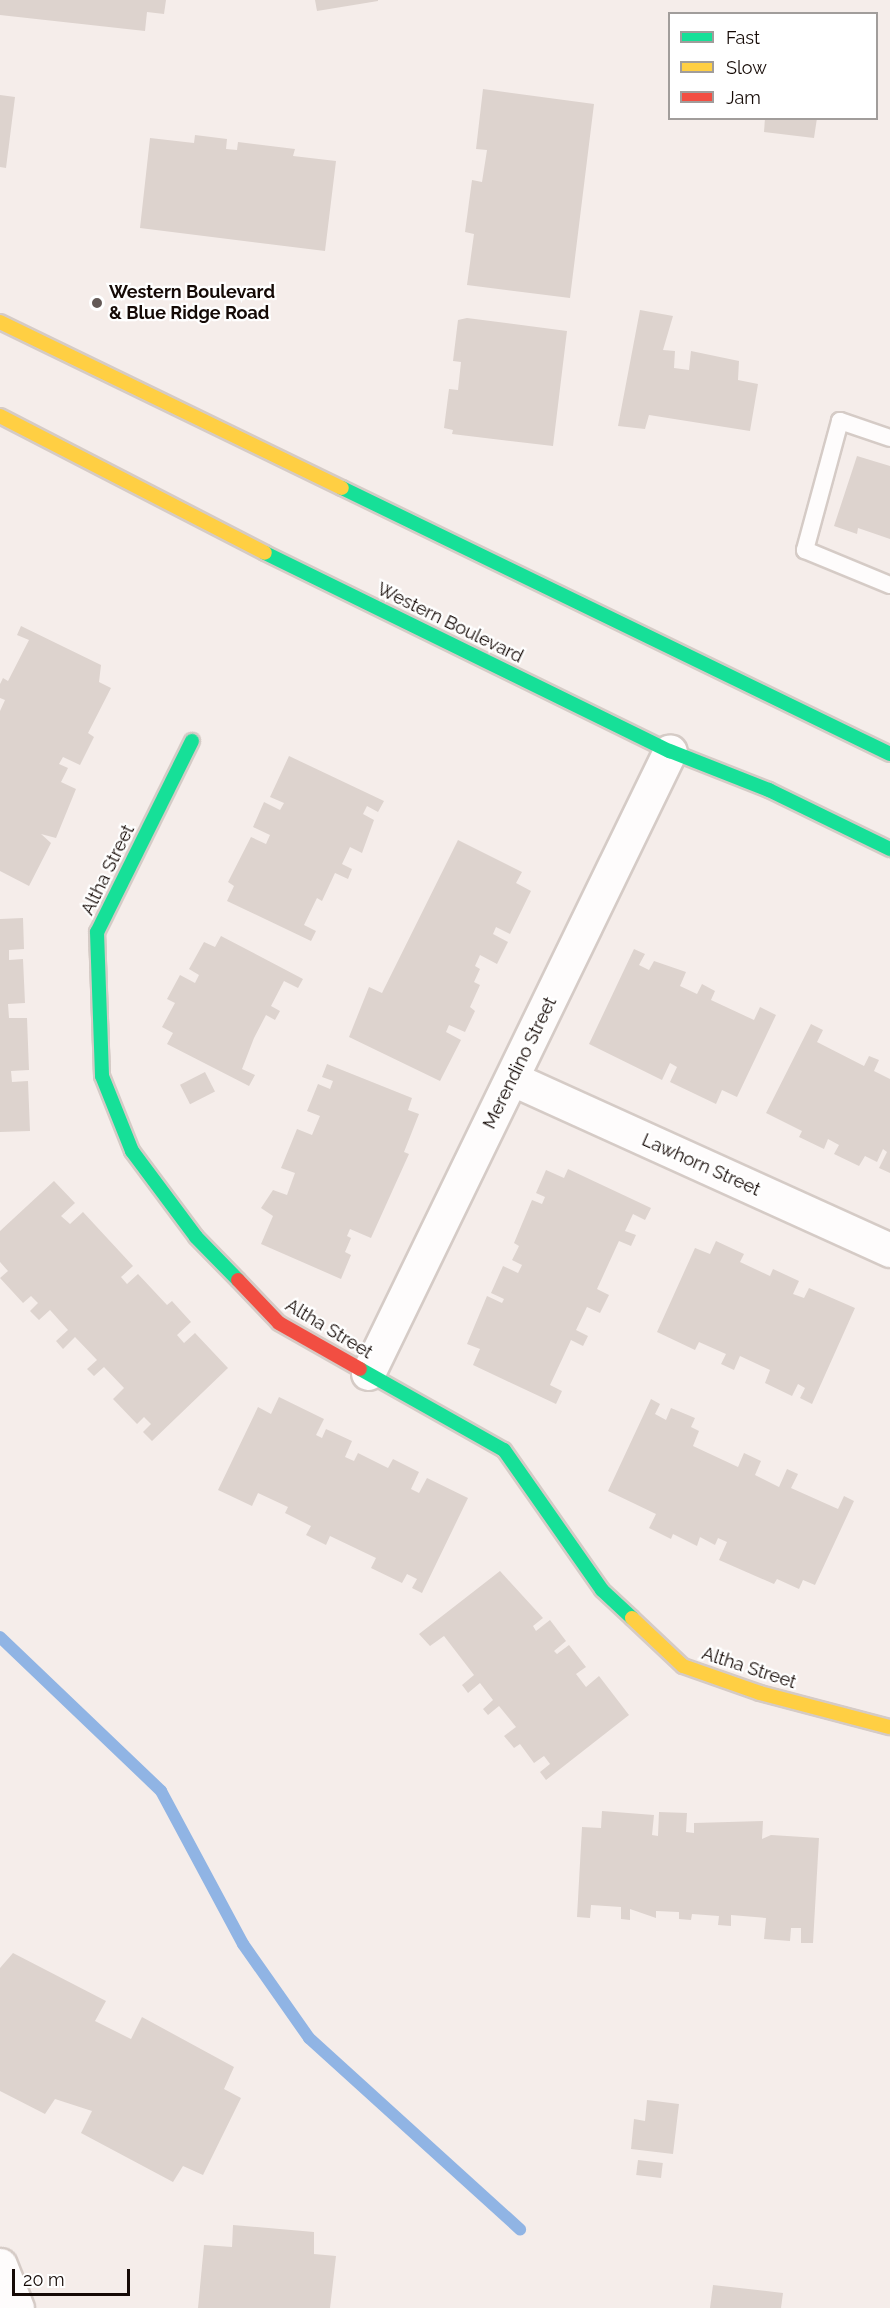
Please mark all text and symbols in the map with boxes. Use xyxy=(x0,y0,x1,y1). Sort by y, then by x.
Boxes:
legend xyxy=(668,12,878,120)
text: Fast xyxy=(726,27,760,48)
text: Slow xyxy=(726,57,767,78)
text: Jam xyxy=(726,87,761,108)
place label: Western Boulevard & Blue Ridge Road xyxy=(109,282,275,324)
marker: Western Boulevard & Blue Ridge Road xyxy=(90,296,104,310)
street label: Western Boulevard xyxy=(373,578,527,668)
street label: Altha Street xyxy=(77,821,139,919)
street label: Merendino Street xyxy=(479,994,561,1132)
street label: Lawhorn Street xyxy=(639,1129,763,1201)
street label: Altha Street xyxy=(281,1295,377,1363)
street label: Altha Street xyxy=(699,1643,799,1693)
scale bar xyxy=(15,2257,134,2295)
text: 20 m xyxy=(23,2269,65,2290)

